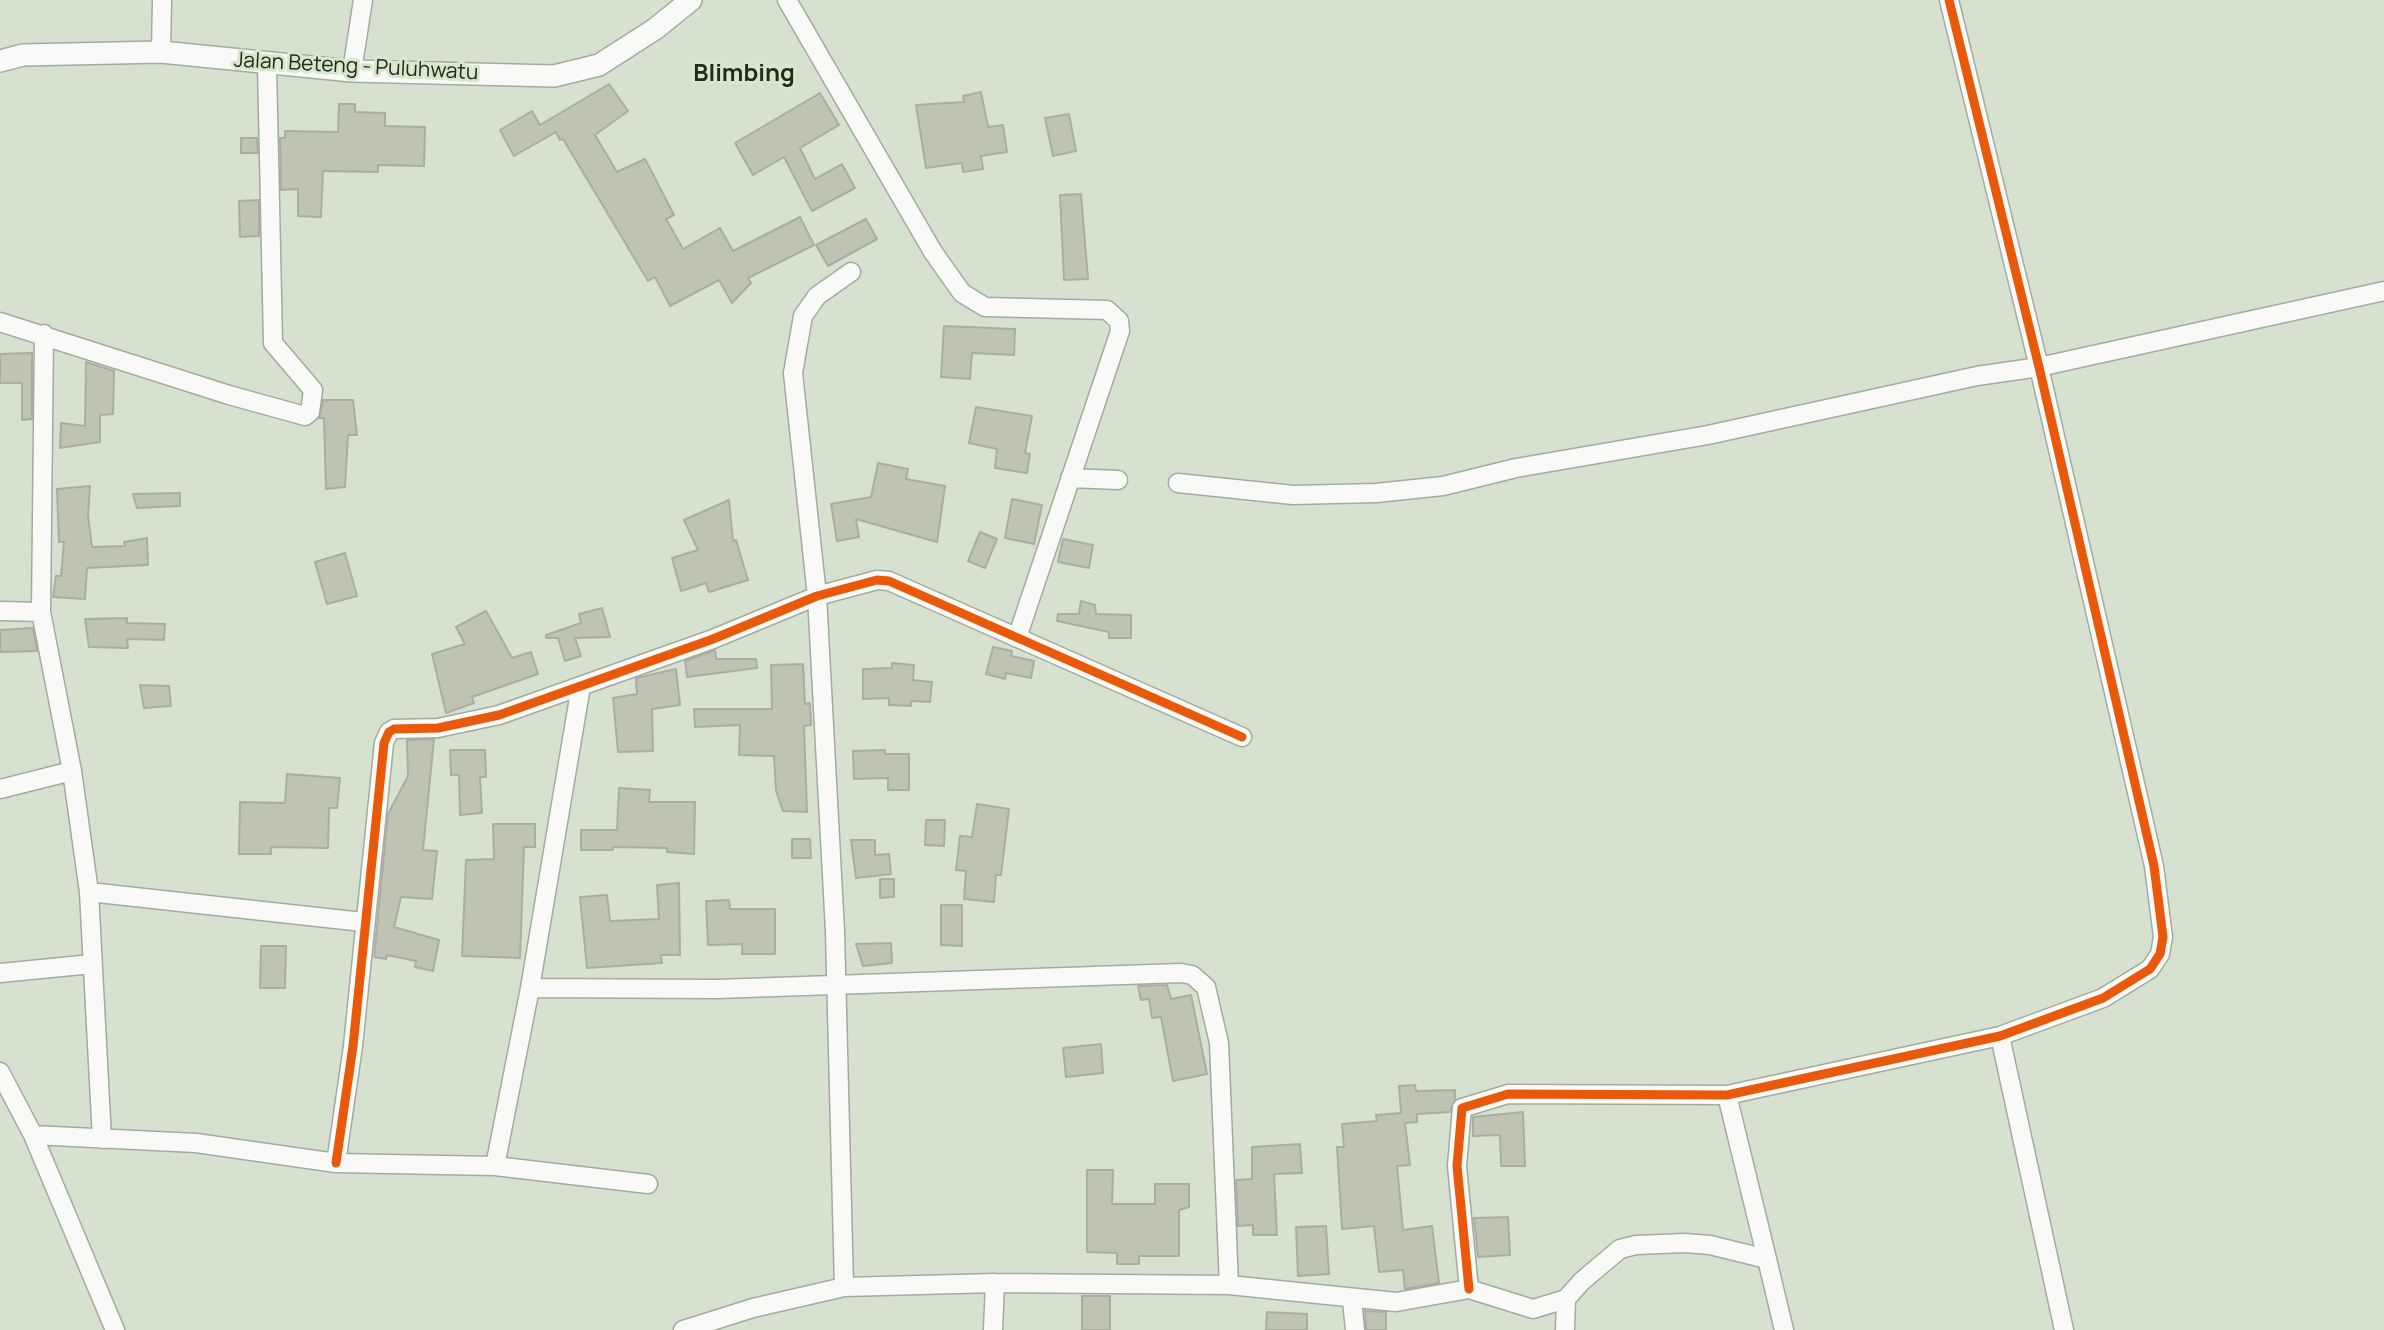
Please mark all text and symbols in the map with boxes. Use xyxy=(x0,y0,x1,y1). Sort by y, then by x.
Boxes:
street label: Jalan Beteng - Puluhwatu xyxy=(233,48,479,86)
district label: Blimbing xyxy=(693,60,795,88)

